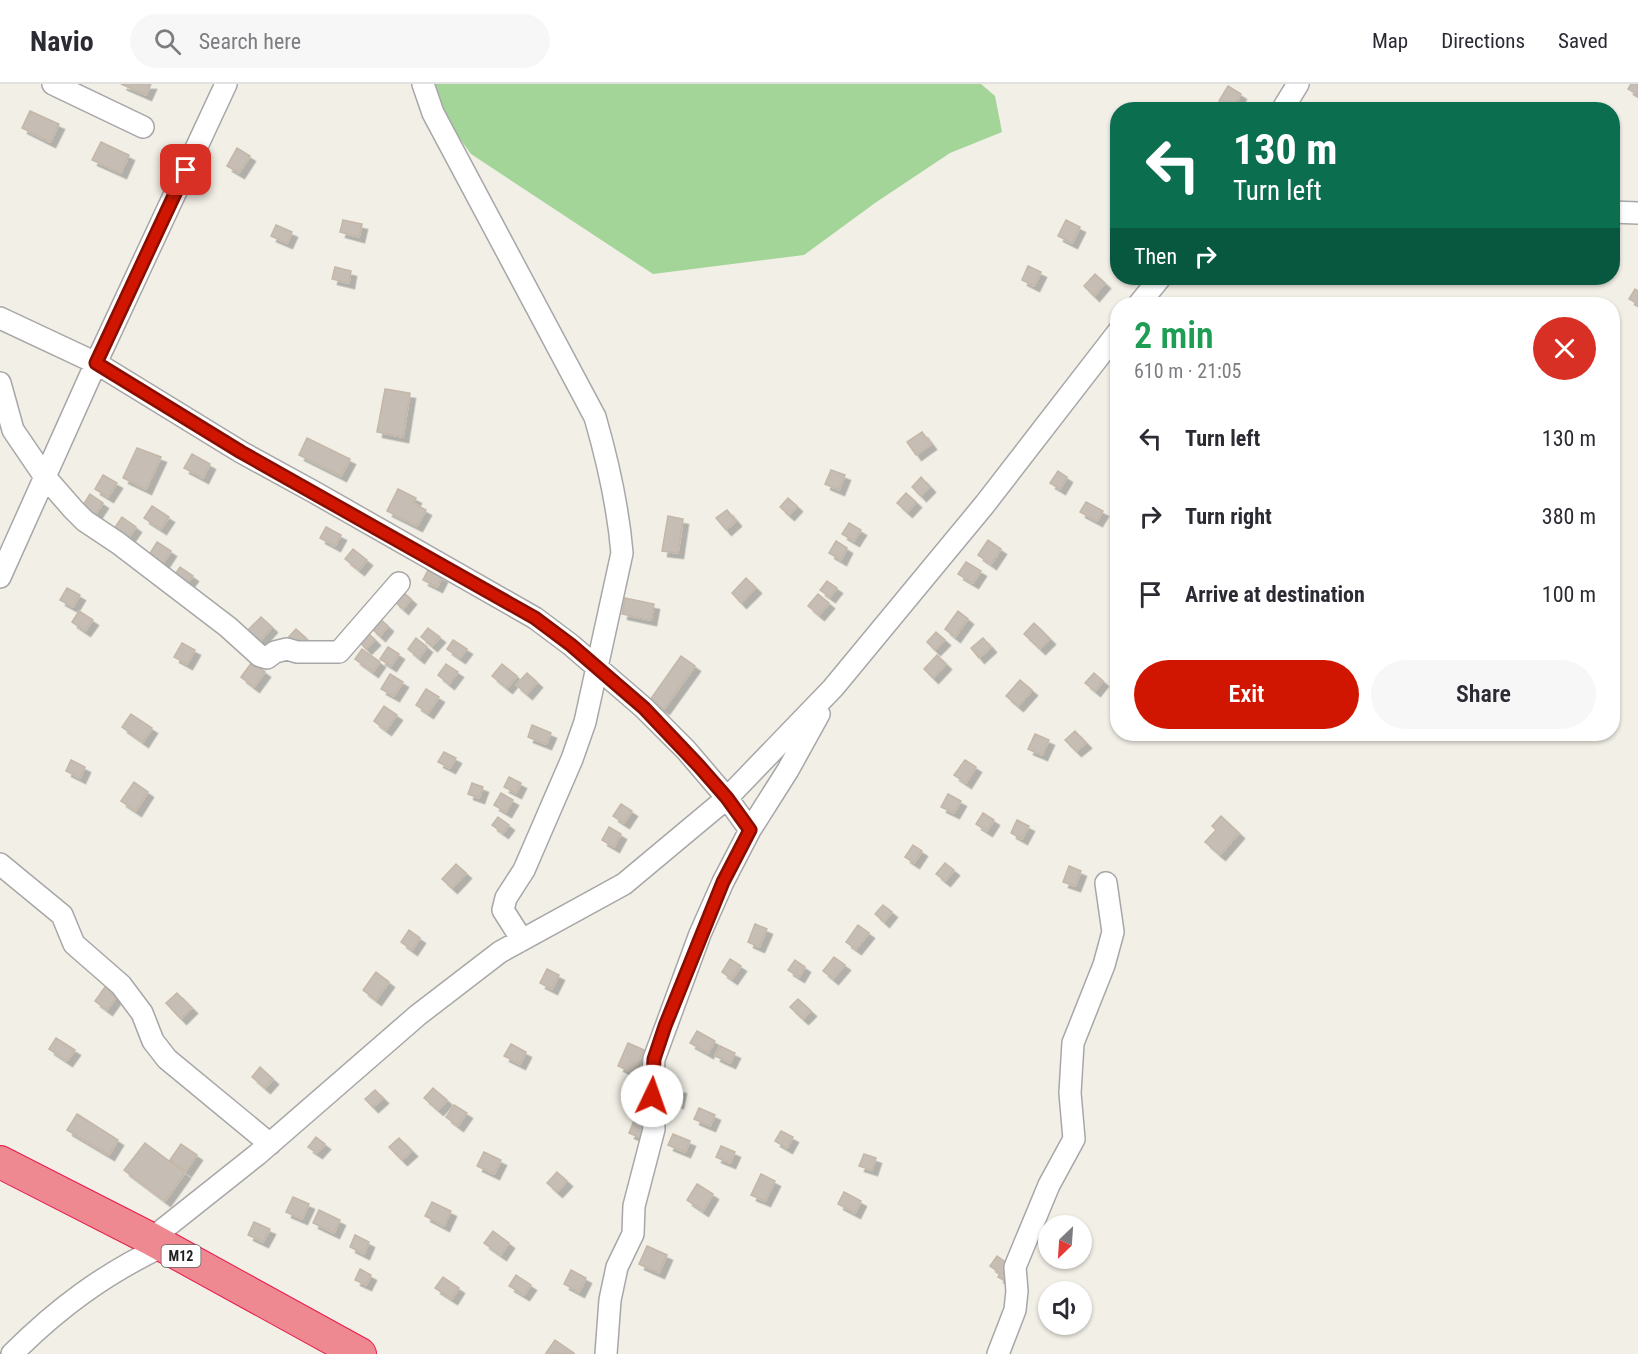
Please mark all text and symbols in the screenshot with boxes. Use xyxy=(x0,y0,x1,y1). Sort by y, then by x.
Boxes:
search box xyxy=(130,14,550,68)
text: Navio xyxy=(30,25,94,58)
icon: search xyxy=(151,25,184,58)
text: Search here xyxy=(199,29,301,54)
text: Map xyxy=(1372,29,1408,53)
text: Directions xyxy=(1441,29,1525,53)
text: Saved xyxy=(1558,29,1608,53)
text: 130 m xyxy=(1233,125,1338,174)
icon: left xyxy=(1134,126,1212,204)
pin xyxy=(160,144,211,195)
icon: arrive xyxy=(169,153,202,186)
text: Turn left xyxy=(1233,175,1322,207)
icon: right xyxy=(1189,240,1222,273)
text: Then xyxy=(1134,244,1177,269)
text: 2 min xyxy=(1134,315,1214,357)
button: close xyxy=(1533,317,1596,380)
text: 610 m · 21:05 xyxy=(1134,359,1241,383)
icon: left xyxy=(1134,422,1167,455)
text: Turn left xyxy=(1185,426,1260,451)
text: 130 m xyxy=(1542,426,1596,451)
icon: right xyxy=(1134,500,1167,533)
text: Turn right xyxy=(1185,504,1272,529)
text: 380 m xyxy=(1542,504,1596,529)
icon: arrive xyxy=(1134,578,1167,611)
text: Arrive at destination xyxy=(1185,582,1365,607)
text: 100 m xyxy=(1542,582,1596,607)
button: Exit xyxy=(1134,660,1359,729)
button: Share xyxy=(1371,660,1596,729)
position arrow xyxy=(620,1064,684,1128)
north arrow xyxy=(1038,1215,1092,1269)
map controls xyxy=(1038,1215,1092,1335)
road number: M12 xyxy=(162,1245,201,1267)
button: sound xyxy=(1038,1281,1092,1335)

